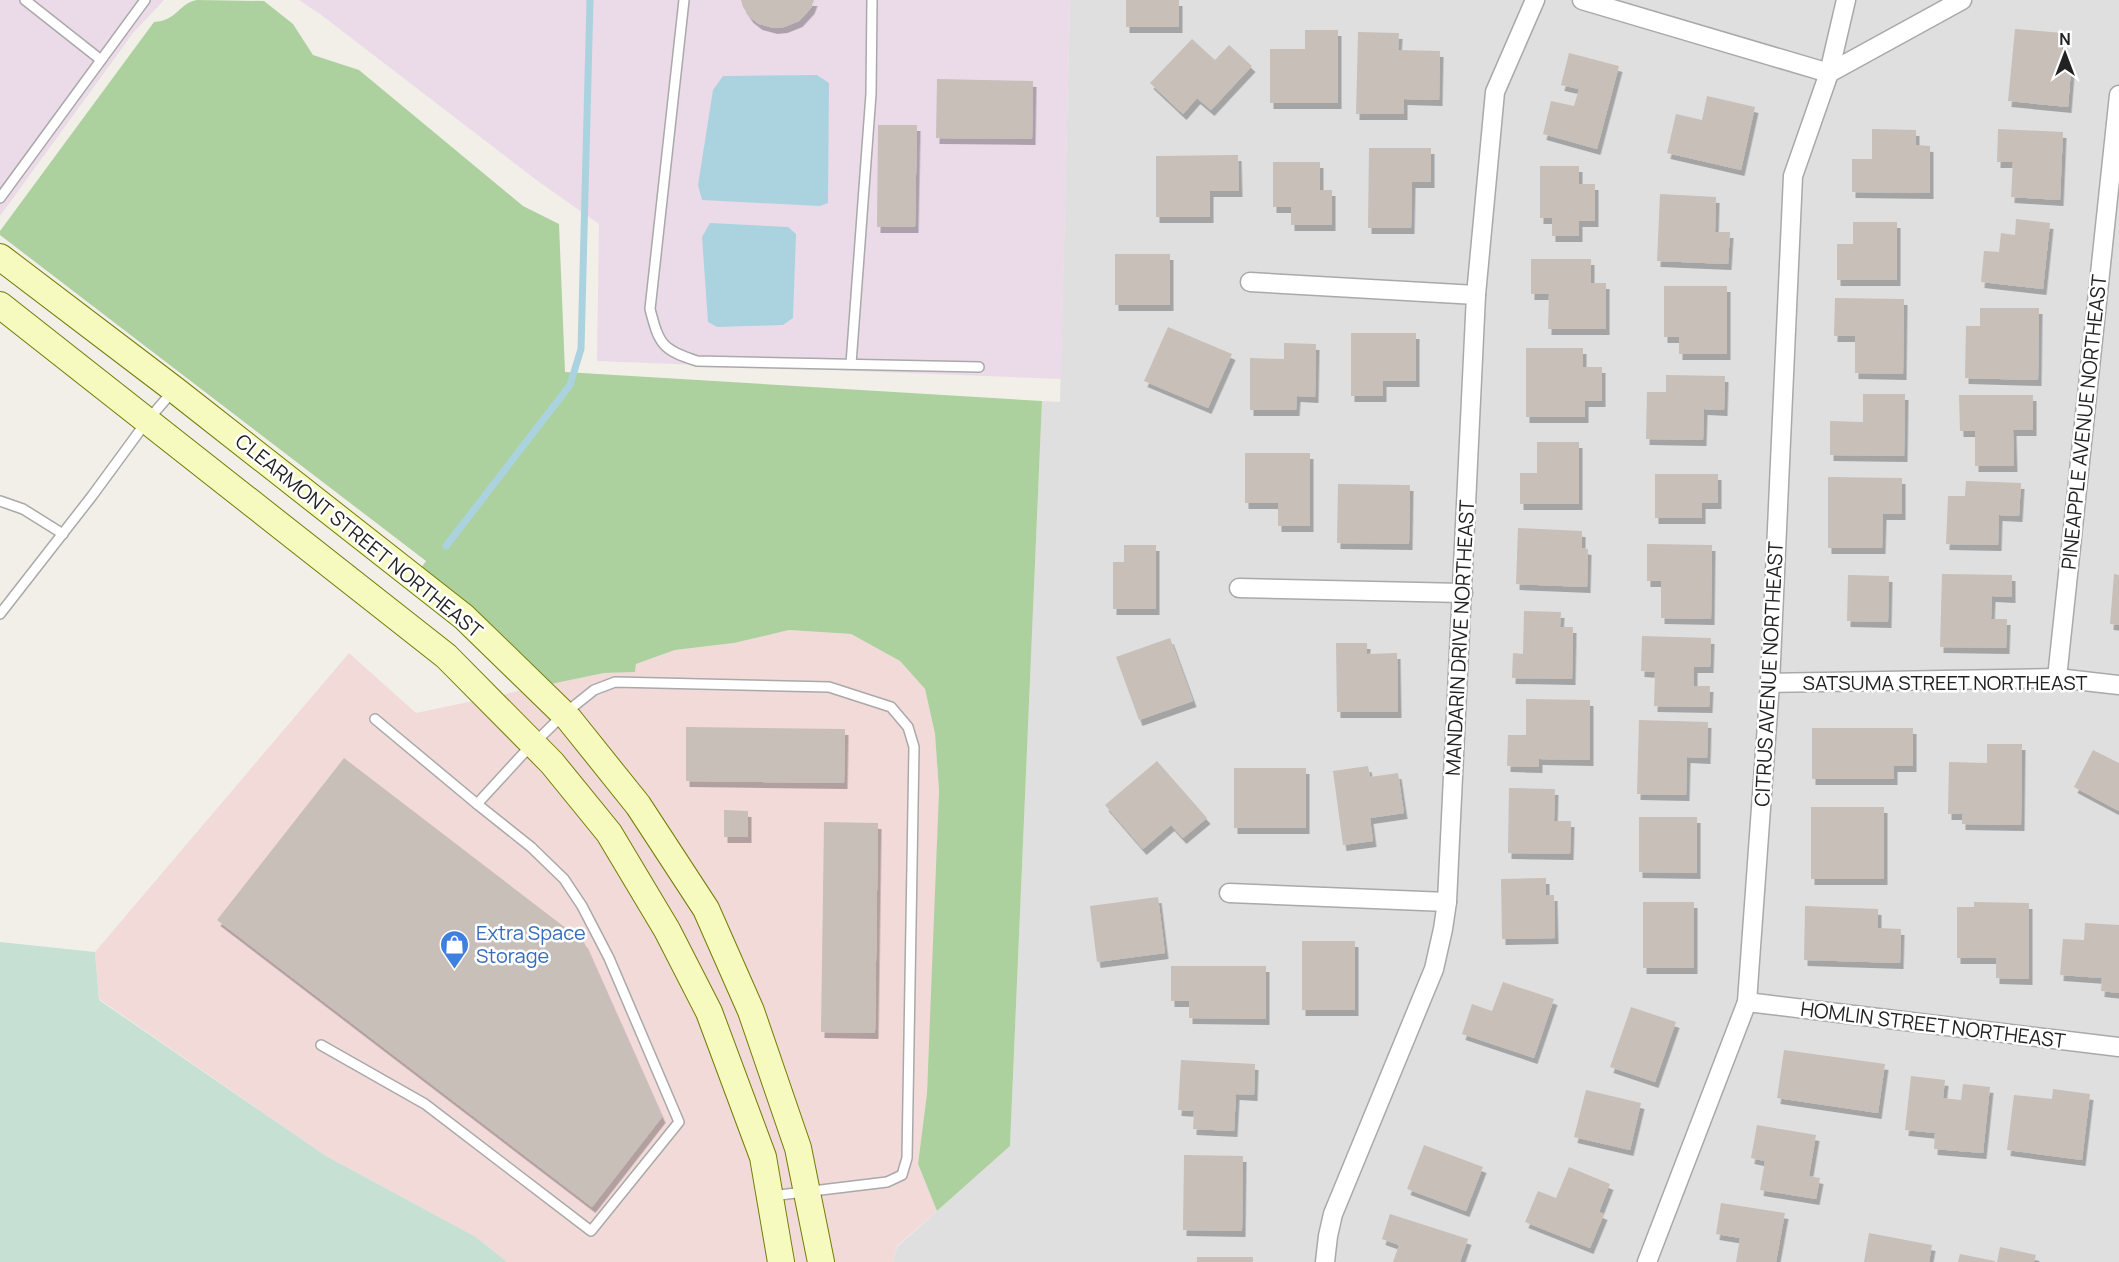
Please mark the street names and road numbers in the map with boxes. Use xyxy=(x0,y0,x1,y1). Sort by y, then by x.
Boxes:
street label: PINEAPPLE AVENUE NORTHEAST xyxy=(2055,273,2112,571)
street label: CLEARMONT STREET NORTHEAST xyxy=(230,427,489,644)
street label: MANDARIN DRIVE NORTHEAST xyxy=(1439,499,1480,777)
street label: CITRUS AVENUE NORTHEAST xyxy=(1748,541,1789,807)
street label: SATSUMA STREET NORTHEAST xyxy=(1803,669,2088,696)
street label: HOMLIN STREET NORTHEAST xyxy=(1799,995,2067,1054)

